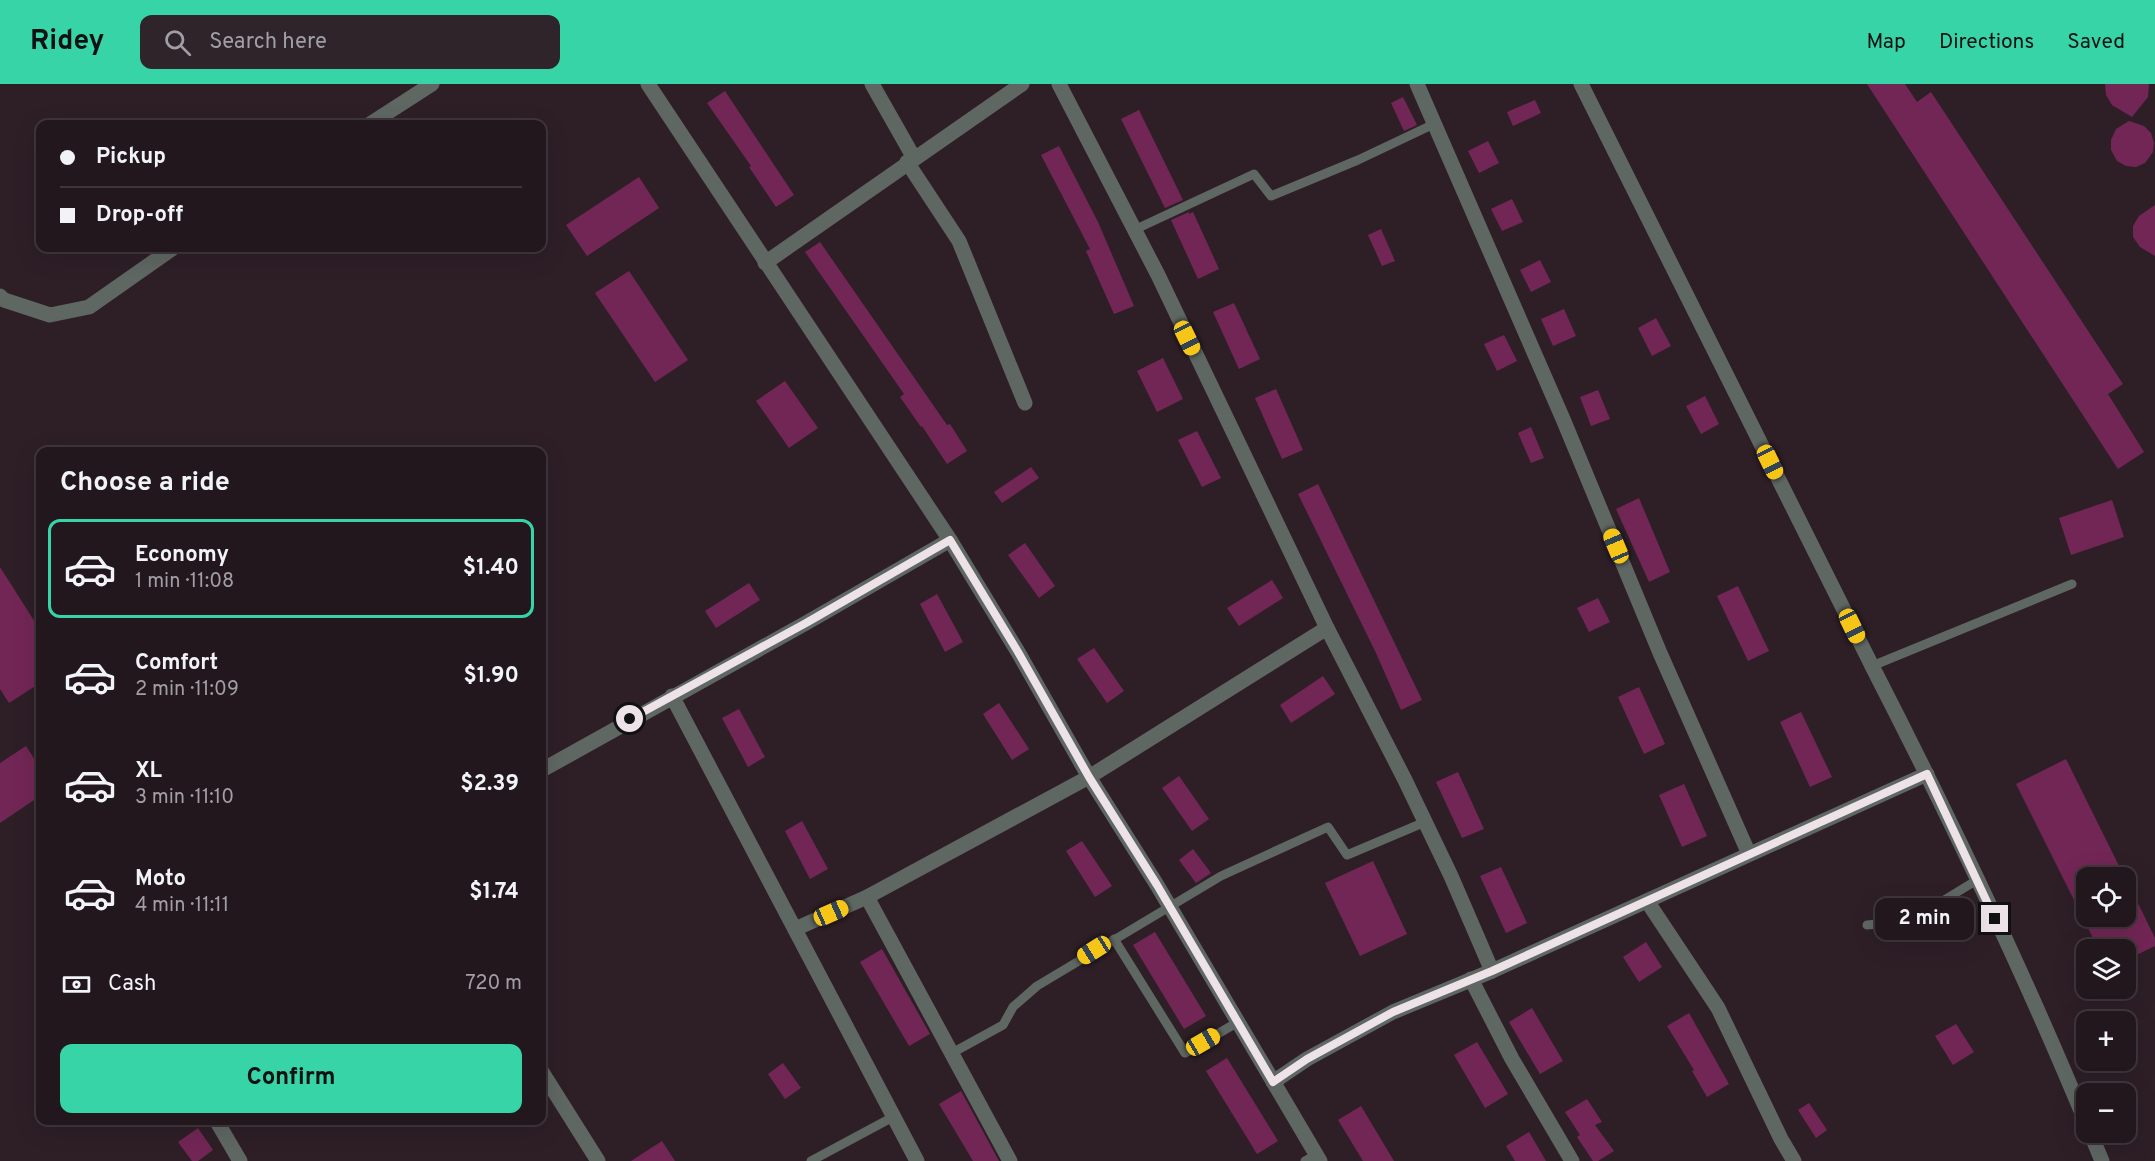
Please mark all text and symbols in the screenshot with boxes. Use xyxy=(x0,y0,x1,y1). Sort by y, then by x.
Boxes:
search box xyxy=(140,15,560,69)
text: Ridey xyxy=(30,24,104,60)
icon: search xyxy=(161,26,194,59)
text: Search here xyxy=(209,29,327,56)
text: Map xyxy=(1866,29,1906,56)
text: Directions xyxy=(1939,29,2034,56)
text: Saved xyxy=(2067,29,2125,56)
text: Pickup xyxy=(96,144,166,171)
text: Drop-off xyxy=(96,202,183,229)
car xyxy=(1171,318,1203,358)
car xyxy=(1754,442,1786,482)
text: Choose a ride xyxy=(60,466,230,500)
car xyxy=(1601,526,1631,566)
icon: car xyxy=(63,542,117,596)
text: Economy xyxy=(135,542,229,569)
text: $1.40 xyxy=(463,555,519,582)
text: 1 min · 11:08 xyxy=(135,569,234,595)
car xyxy=(1836,606,1868,646)
icon: car xyxy=(63,650,117,704)
text: Comfort xyxy=(135,650,218,677)
text: $1.90 xyxy=(463,663,519,690)
text: 2 min · 11:09 xyxy=(135,677,239,703)
route start xyxy=(616,705,643,732)
icon: car xyxy=(63,758,117,812)
text: XL xyxy=(135,758,162,785)
text: $2.39 xyxy=(460,771,519,798)
text: 3 min · 11:10 xyxy=(135,785,234,811)
icon: car xyxy=(63,866,117,920)
text: Moto xyxy=(135,866,186,893)
map controls xyxy=(2076,867,2136,1143)
button: locate xyxy=(2076,867,2136,927)
text: $1.74 xyxy=(469,879,519,906)
text: 4 min · 11:11 xyxy=(135,893,229,919)
car xyxy=(811,897,851,929)
callout: 2 min xyxy=(1875,898,1974,940)
route end xyxy=(1981,905,2008,932)
text: 2 min xyxy=(1898,906,1951,932)
car xyxy=(1074,933,1114,967)
button: layers xyxy=(2076,939,2136,999)
icon: cash xyxy=(60,968,93,1001)
text: Cash xyxy=(108,971,157,998)
text: 720 m xyxy=(465,971,522,997)
button: + xyxy=(2076,1011,2136,1071)
car xyxy=(1183,1025,1223,1059)
button: Confirm xyxy=(60,1044,522,1113)
button: − xyxy=(2076,1083,2136,1143)

